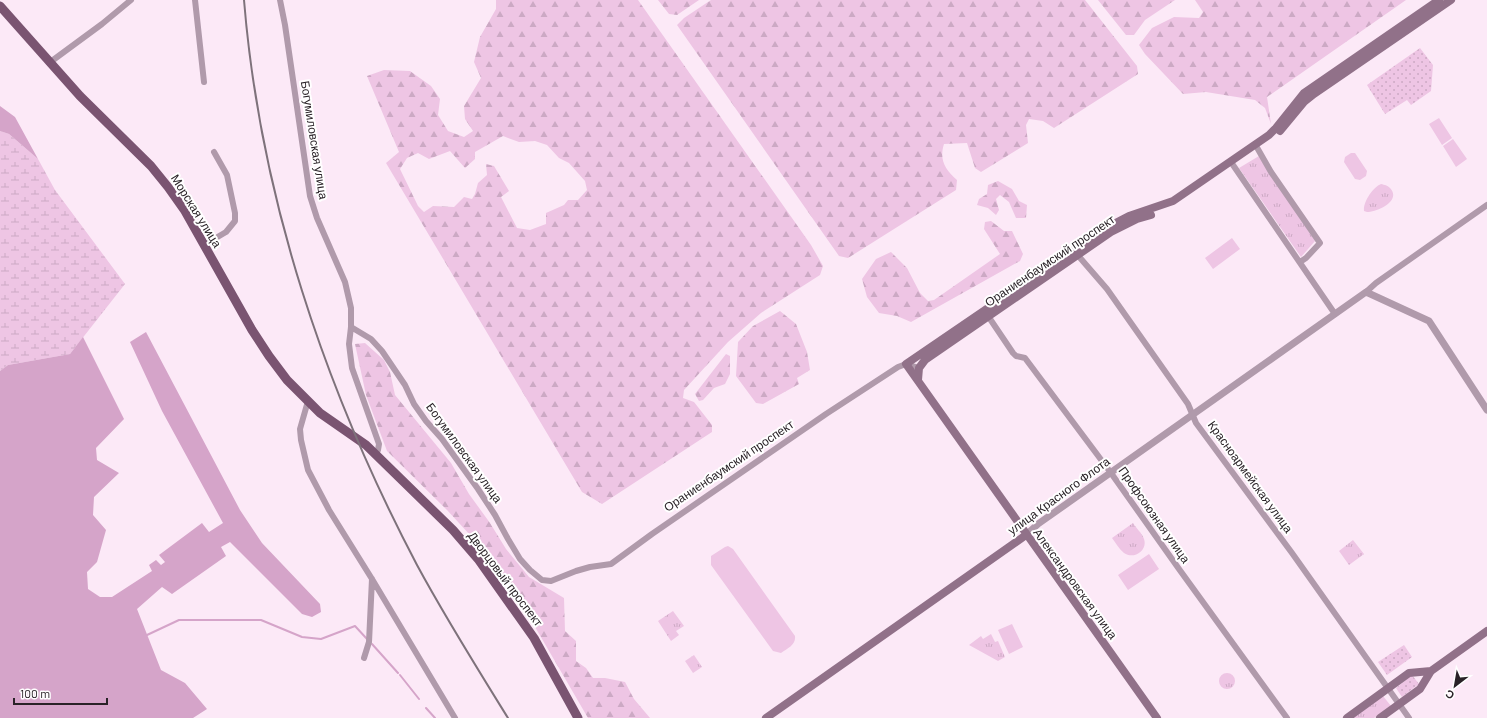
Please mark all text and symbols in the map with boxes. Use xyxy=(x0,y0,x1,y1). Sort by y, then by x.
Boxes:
street label: Богумиловская улица xyxy=(298,80,331,201)
street label: Морская улица xyxy=(168,171,225,250)
street label: Ораниенбаумский проспект xyxy=(982,211,1118,310)
street label: Богумиловская улица xyxy=(423,400,506,506)
street label: Ораниенбаумский проспект xyxy=(661,416,797,515)
street label: Красноармейская улица xyxy=(1205,418,1296,536)
street label: улица Красного Флота xyxy=(1005,453,1113,538)
street label: Профсоюзная улица xyxy=(1115,464,1194,566)
street label: Александровская улица xyxy=(1030,525,1121,642)
street label: Дворцовый проспект xyxy=(465,528,546,630)
north arrow xyxy=(1435,666,1475,706)
scale bar xyxy=(14,680,107,706)
text: 100 m xyxy=(20,686,50,700)
text: С xyxy=(1443,687,1456,703)

